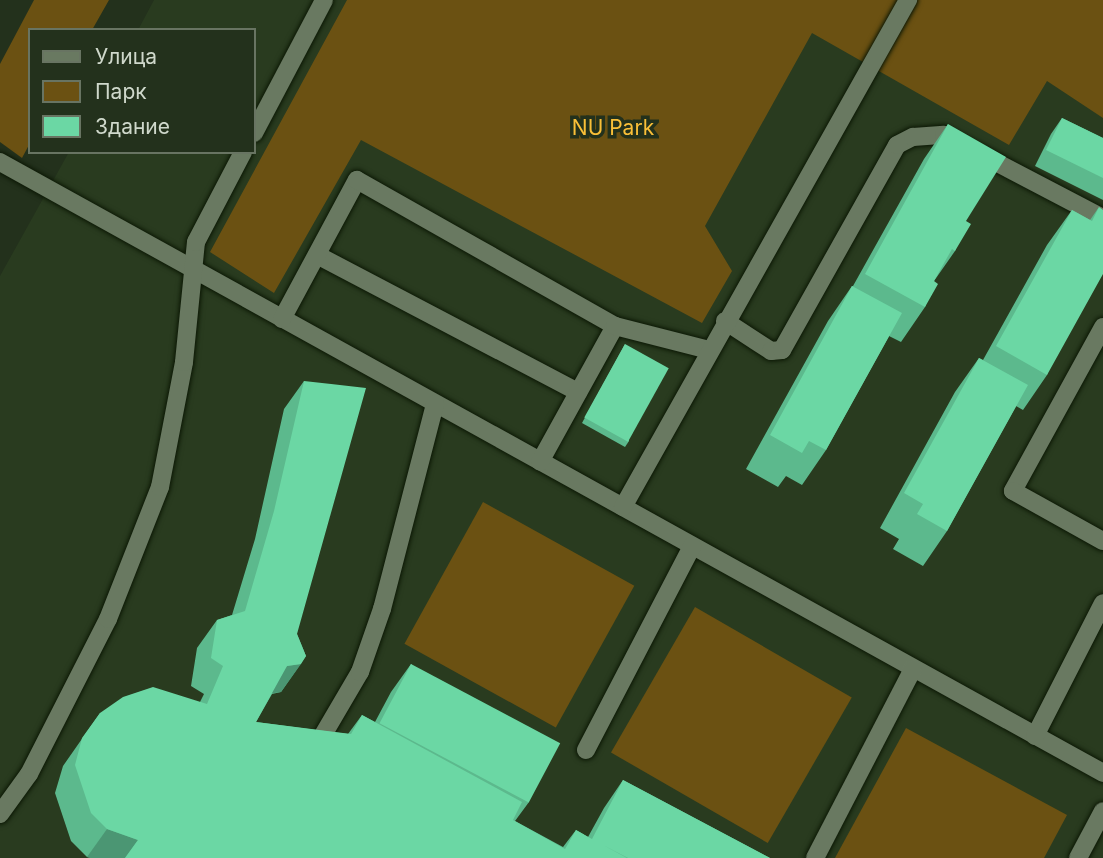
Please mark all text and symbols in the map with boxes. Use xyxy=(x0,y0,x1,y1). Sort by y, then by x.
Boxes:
legend xyxy=(28,28,256,154)
text: Улица xyxy=(95,44,157,69)
text: Парк xyxy=(95,79,147,104)
text: Здание xyxy=(95,114,170,139)
park label: NU Park xyxy=(572,115,654,141)

